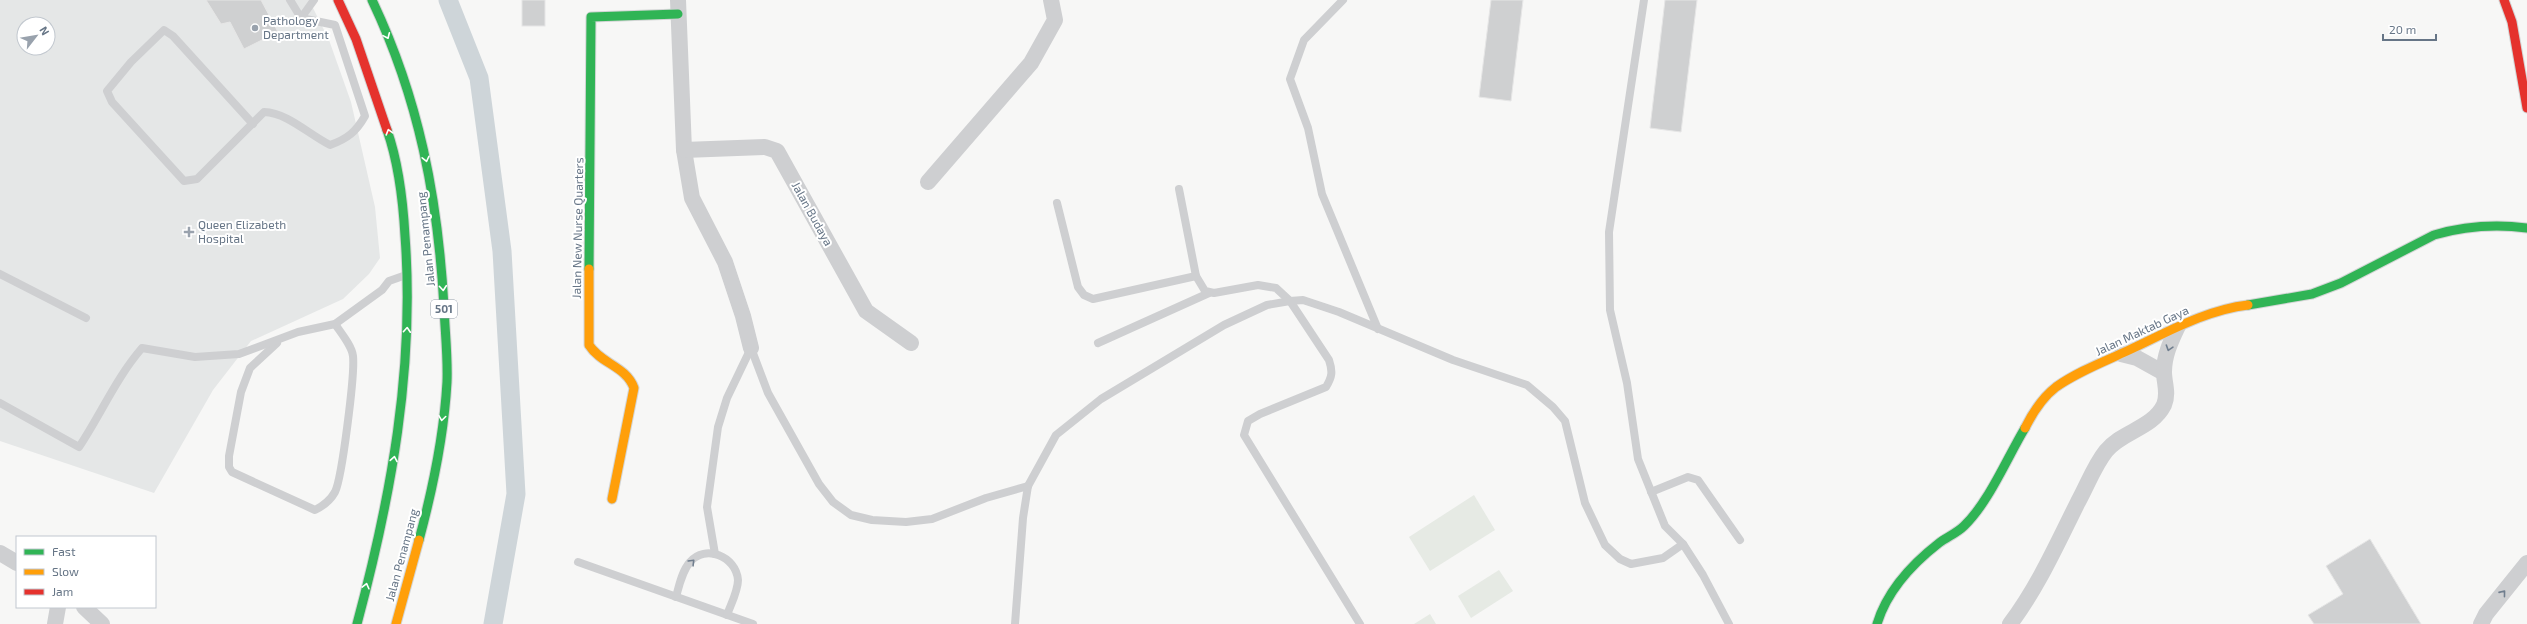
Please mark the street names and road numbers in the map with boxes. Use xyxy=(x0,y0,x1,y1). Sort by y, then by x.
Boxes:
street label: Jalan New Nurse Quarters xyxy=(569,157,586,299)
street label: Jalan Budaya xyxy=(790,179,836,248)
street label: Jalan Penampang xyxy=(413,191,437,287)
road number: 501 xyxy=(431,300,457,318)
street label: Jalan Maktab Gaya xyxy=(2093,302,2190,358)
street label: Jalan Penampang xyxy=(382,507,420,603)

